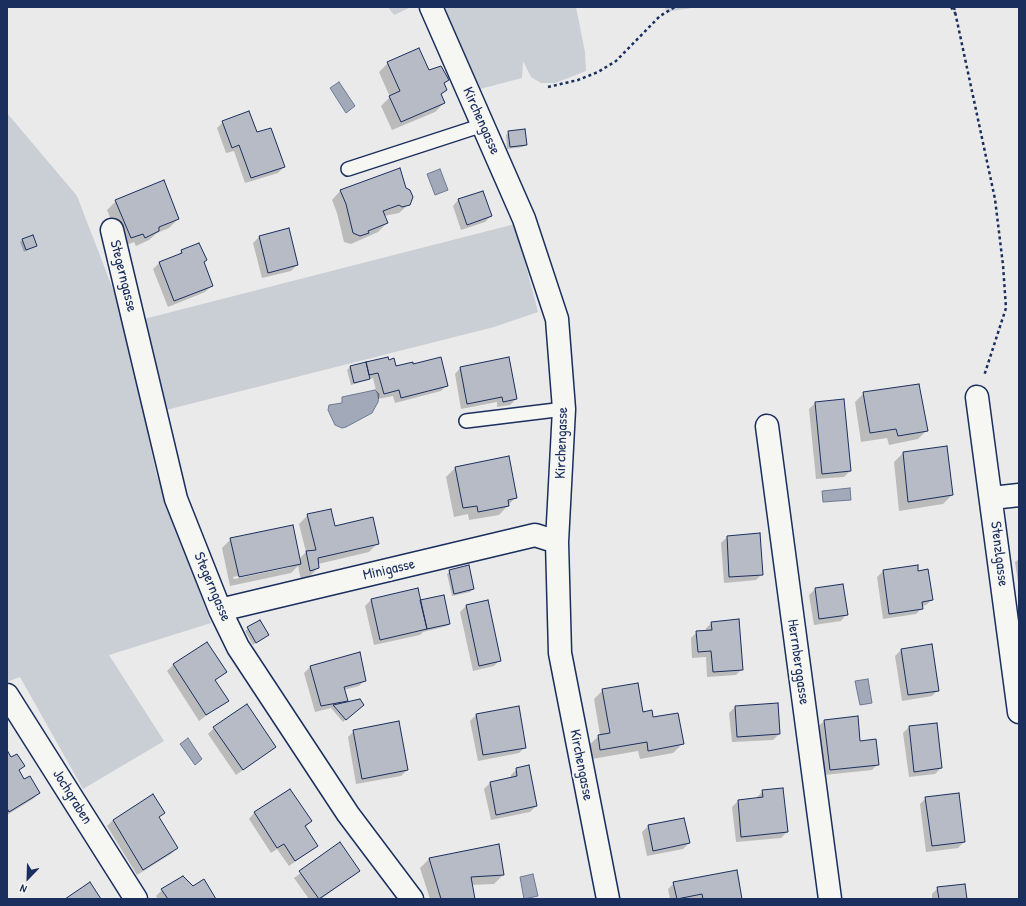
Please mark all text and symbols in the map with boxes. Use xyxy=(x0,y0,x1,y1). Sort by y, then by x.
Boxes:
street label: Kirchengasse xyxy=(458,84,504,158)
street label: Stegerngasse xyxy=(105,238,141,314)
street label: Kirchengasse xyxy=(552,407,572,479)
street label: Stenzlgasse xyxy=(986,521,1012,587)
street label: Stegerngasse xyxy=(189,550,235,624)
street label: Minigasse xyxy=(361,555,417,585)
street label: Herrnberggasse xyxy=(783,618,813,706)
street label: Kirchengasse xyxy=(565,728,597,802)
street label: Jochgraben xyxy=(48,766,96,828)
north arrow xyxy=(8,858,48,898)
text: N xyxy=(18,881,29,897)

